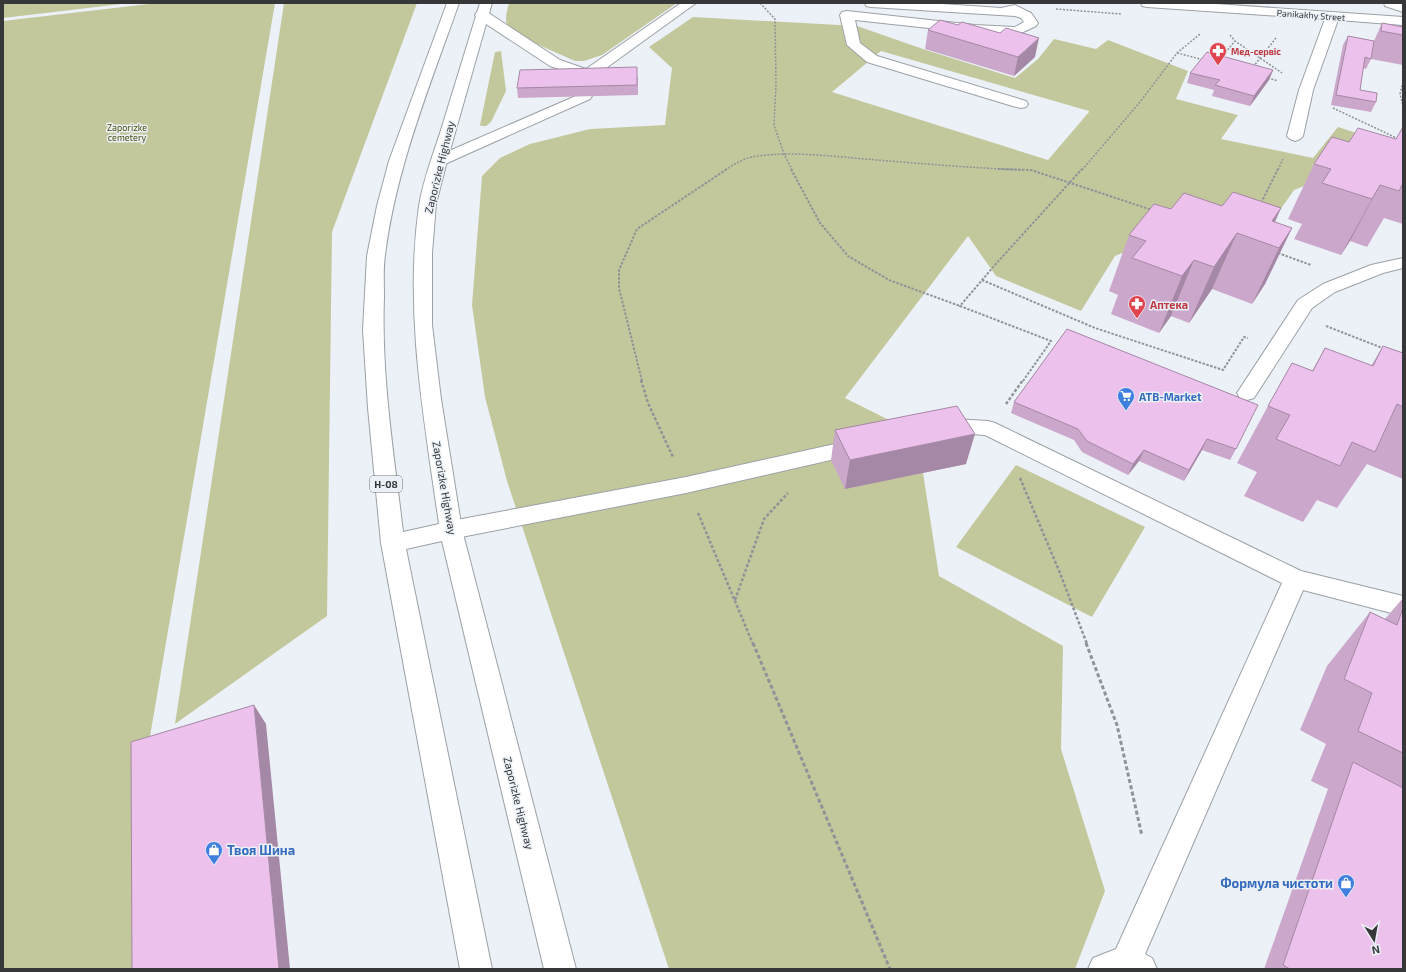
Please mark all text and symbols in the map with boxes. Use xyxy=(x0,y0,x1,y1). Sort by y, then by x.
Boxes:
street label: Panikakhy Street xyxy=(1276,7,1346,23)
pharmacy icon: Мед-сервіс xyxy=(1208,41,1228,66)
place label: Мед-сервіс xyxy=(1231,46,1281,57)
street label: Zaporizke Highway xyxy=(421,119,457,215)
park label: Zaporizke cemetery xyxy=(107,122,147,143)
pharmacy icon: Аптека xyxy=(1127,294,1147,319)
place label: Аптека xyxy=(1150,298,1188,311)
supermarket icon: ATB-Market xyxy=(1116,386,1136,411)
place label: ATB-Market xyxy=(1139,390,1202,403)
street label: Zaporizke Highway xyxy=(430,440,460,536)
road number: Н-08 xyxy=(370,476,402,492)
street label: Zaporizke Highway xyxy=(501,755,537,851)
shop icon: Твоя Шина xyxy=(204,840,224,865)
place label: Твоя Шина xyxy=(227,842,295,858)
shop icon: Формула чистоти xyxy=(1336,873,1356,898)
place label: Формула чистоти xyxy=(1221,875,1333,891)
north arrow xyxy=(1354,920,1394,960)
text: N xyxy=(1371,943,1381,957)

